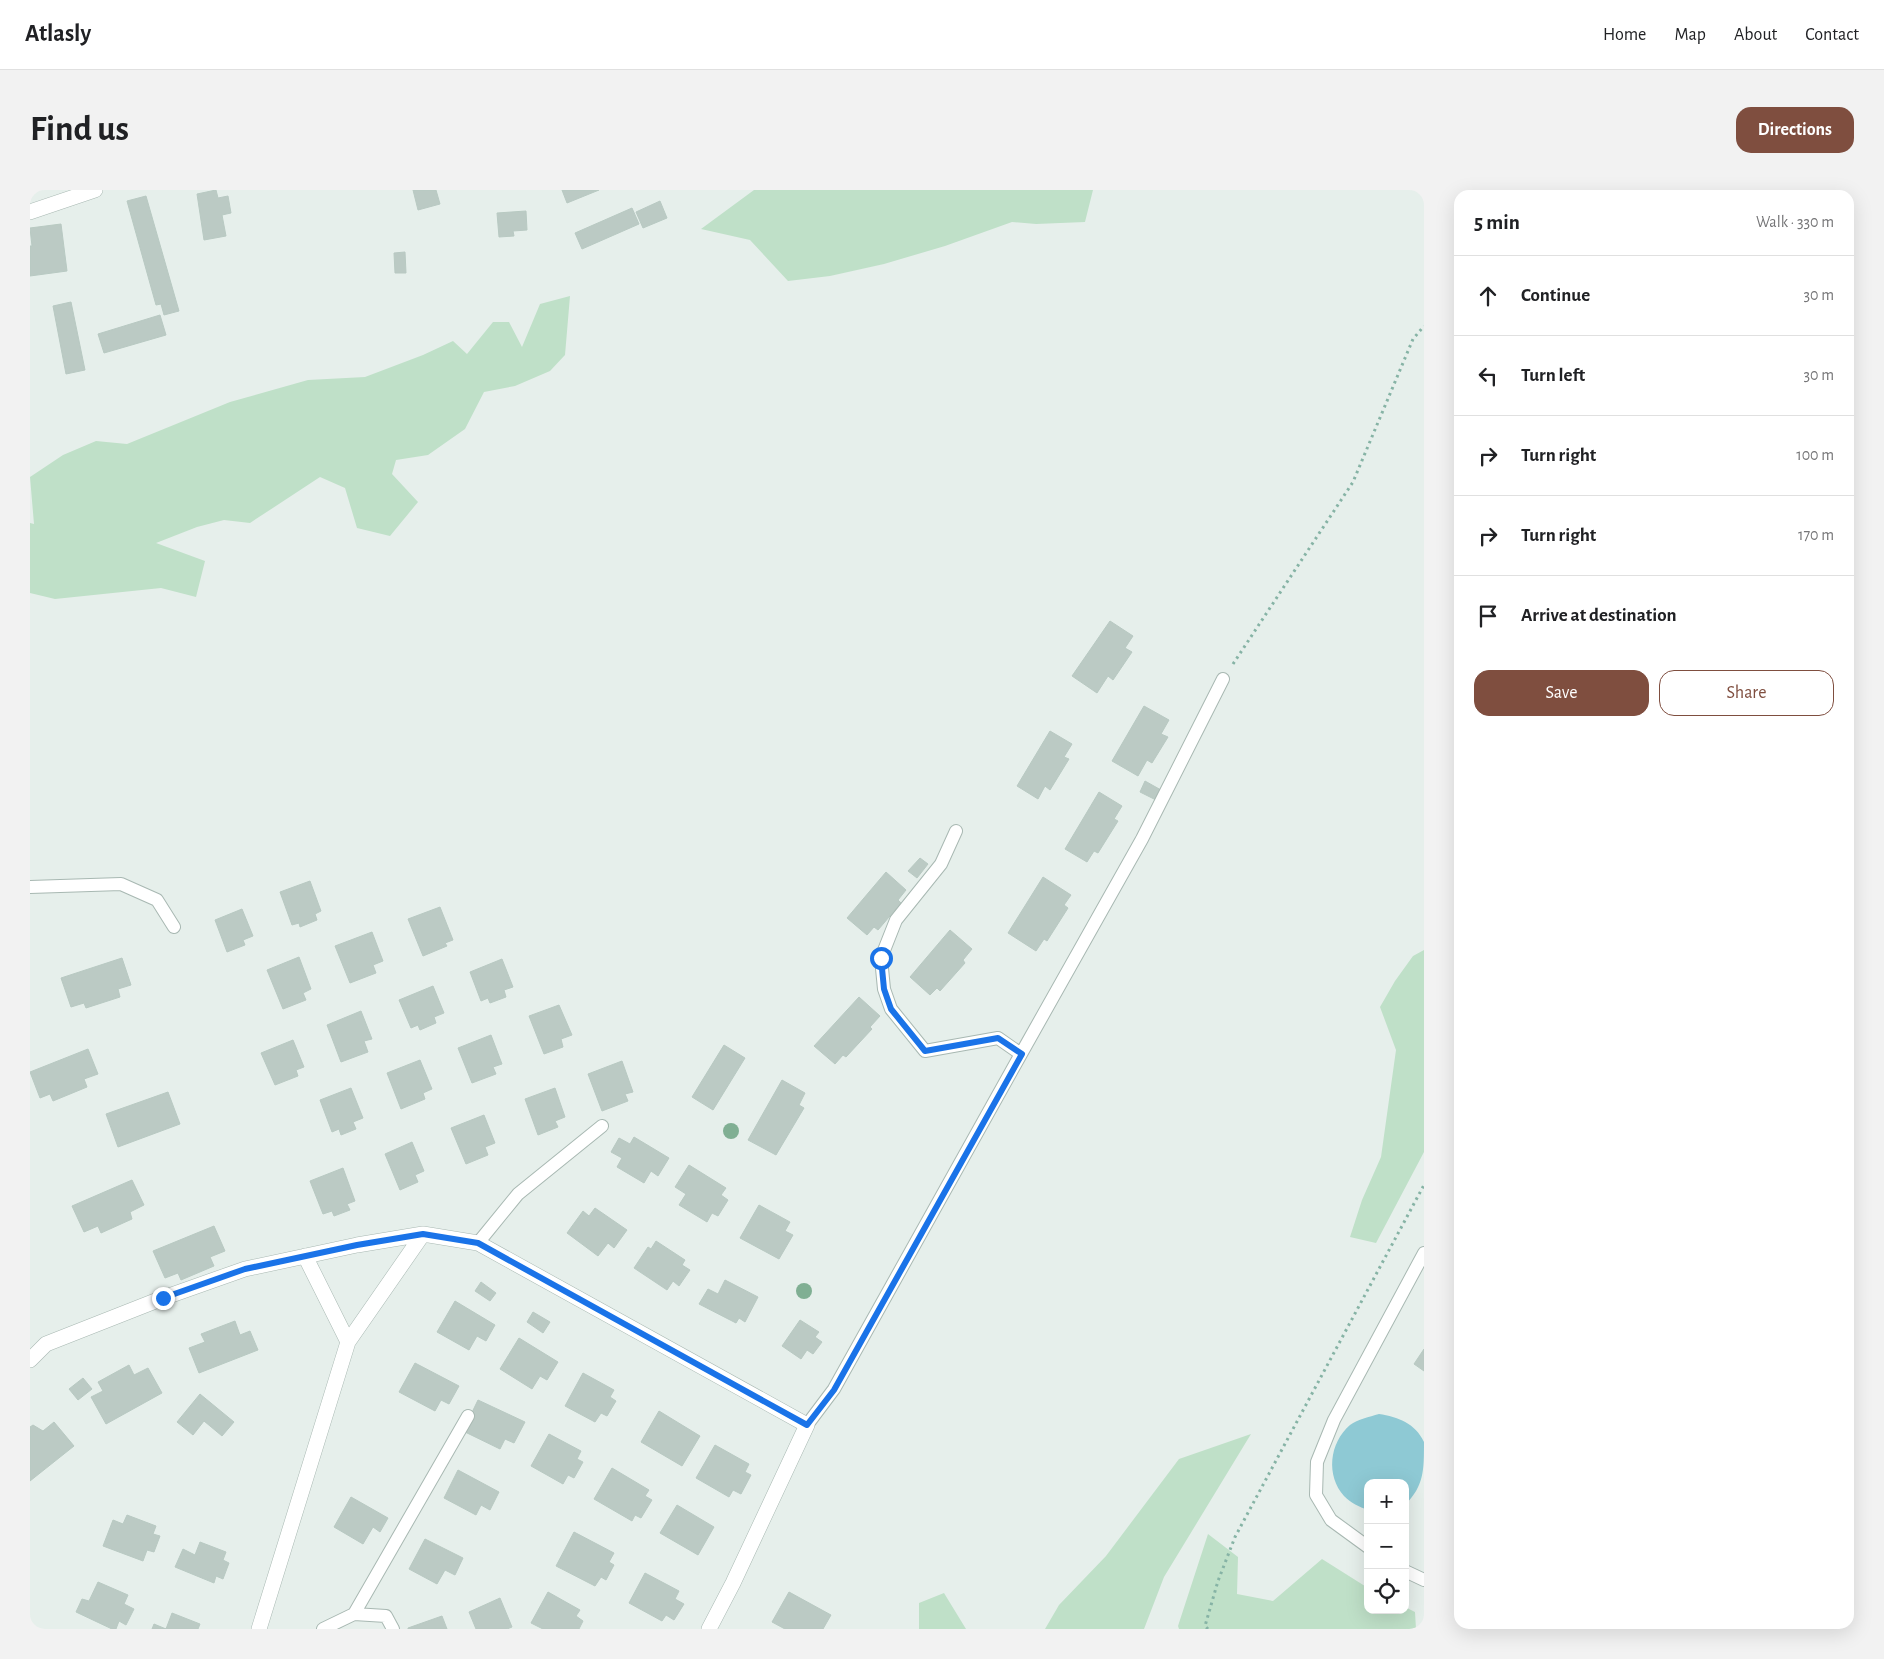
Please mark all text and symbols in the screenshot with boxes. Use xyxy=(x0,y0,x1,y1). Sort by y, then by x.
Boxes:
text: Atlasly xyxy=(25,22,91,46)
text: Home xyxy=(1603,26,1646,44)
text: Map xyxy=(1674,26,1706,44)
text: About xyxy=(1734,26,1777,44)
text: Contact xyxy=(1805,26,1859,44)
button: Directions xyxy=(1736,107,1854,153)
text: Find us xyxy=(30,112,129,147)
text: 5 min xyxy=(1474,212,1520,233)
text: Walk · 330 m xyxy=(1756,214,1834,230)
icon: ahead xyxy=(1474,282,1502,310)
text: Continue xyxy=(1521,286,1590,305)
text: 30 m xyxy=(1804,287,1834,303)
icon: left xyxy=(1474,362,1502,390)
text: Turn left xyxy=(1521,366,1585,385)
text: 30 m xyxy=(1804,367,1834,383)
icon: right xyxy=(1474,442,1502,470)
text: Turn right xyxy=(1521,446,1596,465)
text: 100 m xyxy=(1796,447,1834,463)
icon: right xyxy=(1474,522,1502,550)
text: Turn right xyxy=(1521,526,1596,545)
text: 170 m xyxy=(1798,527,1834,543)
icon: arrive xyxy=(1474,602,1502,630)
text: Arrive at destination xyxy=(1521,606,1677,625)
button: Save xyxy=(1474,670,1649,716)
button: Share xyxy=(1659,670,1834,716)
route start xyxy=(870,947,893,970)
route end xyxy=(152,1287,175,1310)
map controls xyxy=(1364,1479,1409,1614)
button: + xyxy=(1364,1479,1409,1524)
button: − xyxy=(1364,1524,1409,1569)
button: locate xyxy=(1364,1569,1409,1614)

